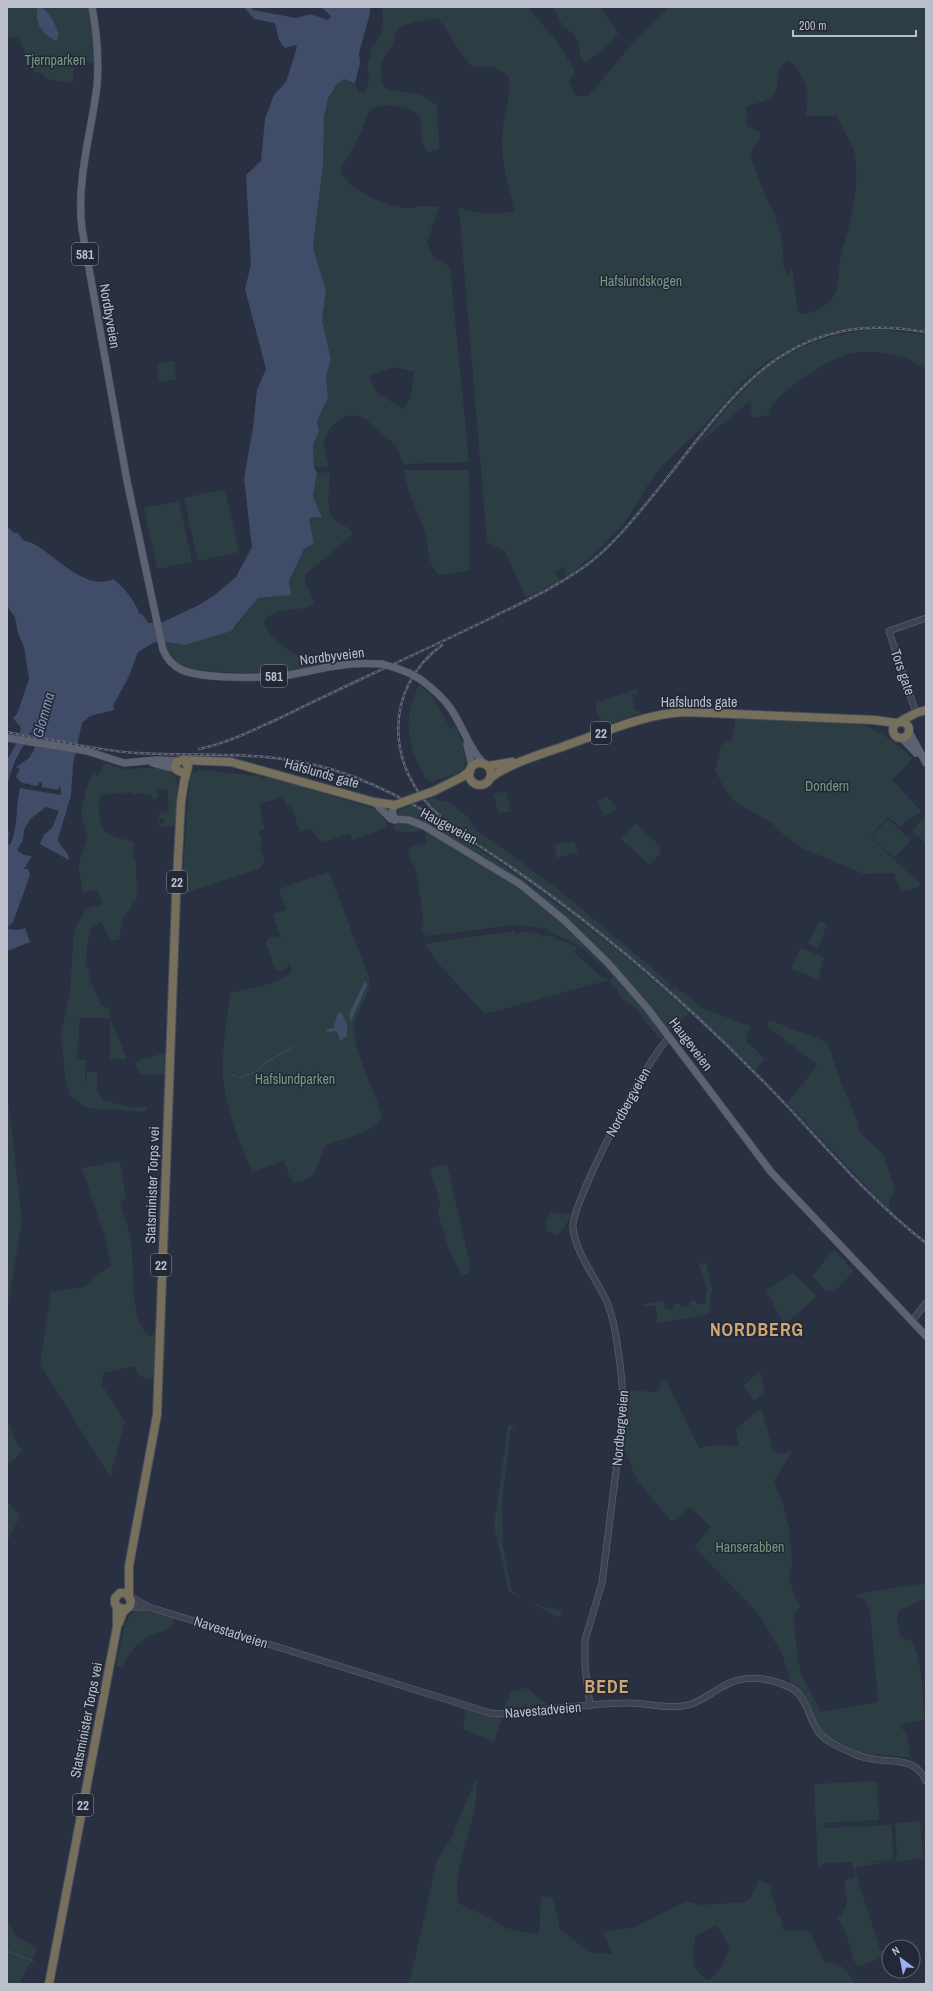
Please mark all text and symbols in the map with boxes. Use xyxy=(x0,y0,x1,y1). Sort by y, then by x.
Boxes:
scale bar xyxy=(793,12,916,38)
text: 200 m xyxy=(799,18,826,34)
park label: Tjernparken xyxy=(24,51,86,69)
road number: 581 xyxy=(72,243,98,265)
park label: Hafslundskogen xyxy=(600,272,682,290)
street label: Nordbyveien xyxy=(95,282,125,350)
street label: Nordbyveien xyxy=(299,643,365,669)
street label: Tors gate xyxy=(887,647,919,697)
road number: 581 xyxy=(261,665,287,687)
water label: Glomma xyxy=(27,690,60,740)
street label: Hafslunds gate xyxy=(661,693,737,711)
road number: 22 xyxy=(591,722,611,744)
street label: Hafslunds gate xyxy=(283,754,361,792)
park label: Dondern xyxy=(805,777,849,795)
street label: Haugeveien xyxy=(417,804,481,848)
road number: 22 xyxy=(167,871,187,893)
street label: Haugeveien xyxy=(665,1014,717,1074)
street label: Nordbergveien xyxy=(602,1064,654,1140)
park label: Hafslundparken xyxy=(255,1070,335,1088)
street label: Statsminister Torps vei xyxy=(141,1126,163,1244)
road number: 22 xyxy=(151,1254,171,1276)
district label: NORDBERG xyxy=(710,1317,804,1342)
street label: Nordbergveien xyxy=(608,1389,632,1467)
park label: Hanserabben xyxy=(716,1538,784,1556)
street label: Navestadveien xyxy=(192,1612,270,1652)
street label: Statsminister Torps vei xyxy=(66,1661,106,1779)
district label: BEDE xyxy=(584,1674,630,1699)
street label: Navestadveien xyxy=(504,1698,582,1722)
road number: 22 xyxy=(73,1794,93,1816)
north arrow xyxy=(881,1939,921,1979)
text: N xyxy=(889,1943,902,1958)

